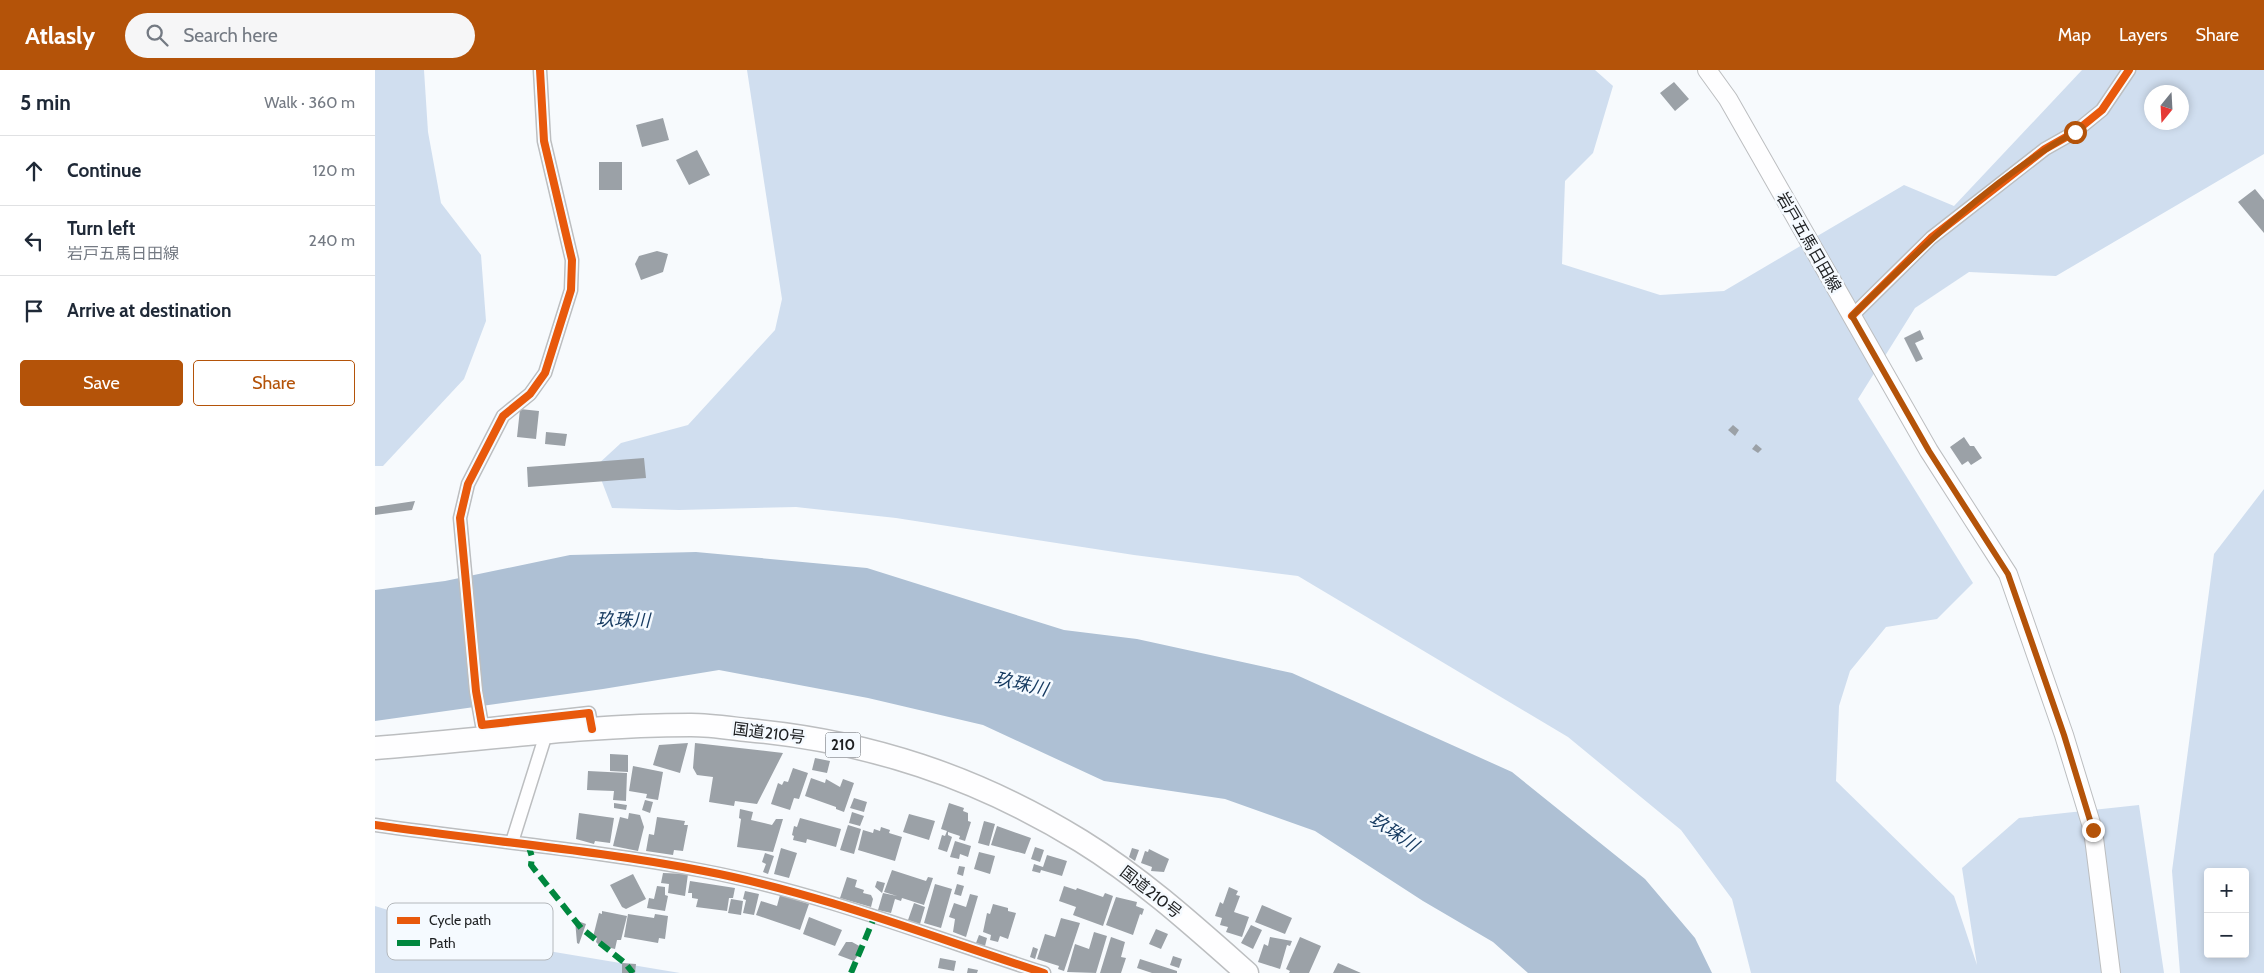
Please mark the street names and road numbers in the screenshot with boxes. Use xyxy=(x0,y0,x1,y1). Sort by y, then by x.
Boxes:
street label: 岩戸五馬日田線 xyxy=(1773,189,1845,295)
street label: 国道210号 xyxy=(732,719,806,747)
road number: 210 xyxy=(825,732,861,758)
street label: 国道210号 xyxy=(1116,862,1186,922)

